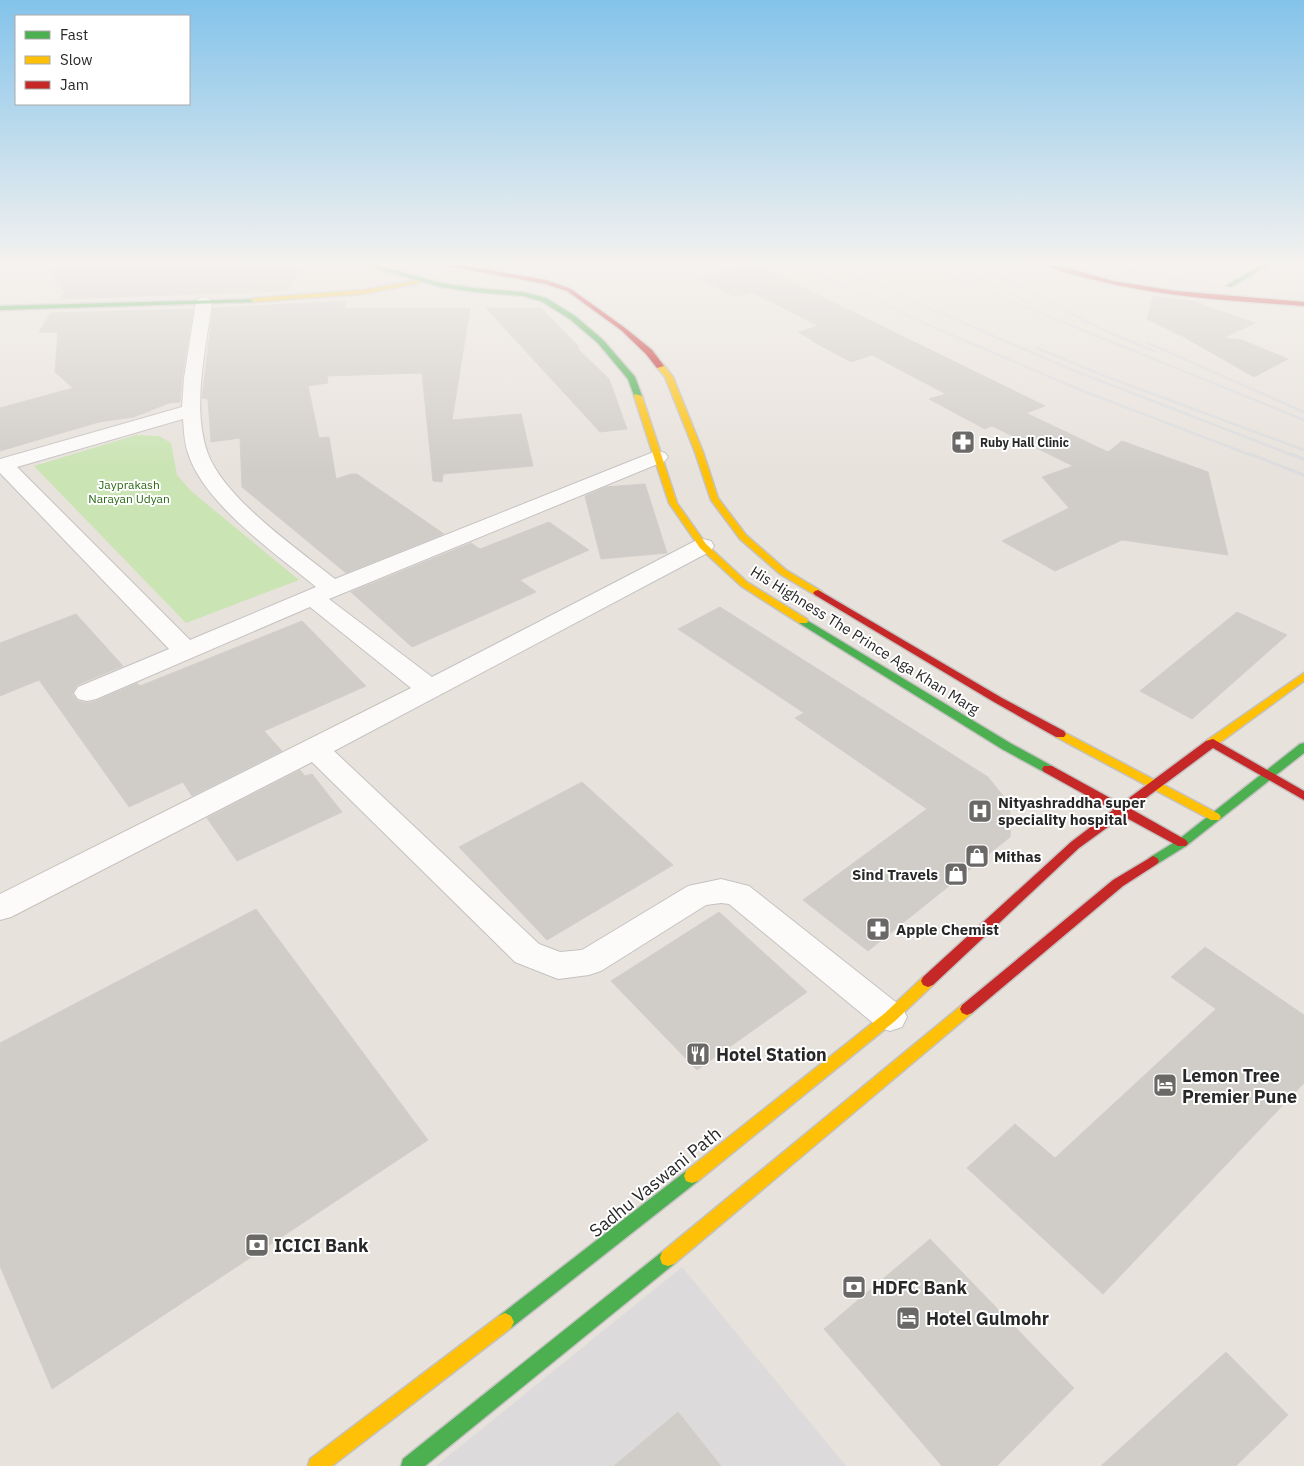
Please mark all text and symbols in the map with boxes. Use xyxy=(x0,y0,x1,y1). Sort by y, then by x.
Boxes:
legend xyxy=(15,15,190,105)
text: Fast xyxy=(60,25,88,44)
text: Slow xyxy=(60,50,93,69)
text: Jam xyxy=(60,75,89,94)
pharmacy icon: Ruby Hall Clinic xyxy=(950,429,976,455)
place label: Ruby Hall Clinic xyxy=(980,435,1069,450)
park label: Jayprakash Narayan Udyan xyxy=(88,477,170,506)
street label: His Highness The Prince Aga Khan Marg xyxy=(747,561,983,719)
place label: Nityashraddha super speciality hospital xyxy=(998,793,1145,829)
hospital icon: Nityashraddha super speciality hospital xyxy=(967,798,993,824)
shop icon: Mithas xyxy=(964,843,990,869)
place label: Mithas xyxy=(994,847,1042,866)
shop icon: Sind Travels xyxy=(943,861,969,887)
place label: Sind Travels xyxy=(852,865,938,884)
pharmacy icon: Apple Chemist xyxy=(865,916,891,942)
place label: Apple Chemist xyxy=(896,920,999,939)
restaurant icon: Hotel Station xyxy=(685,1041,711,1067)
place label: Hotel Station xyxy=(716,1043,827,1066)
place label: Lemon Tree Premier Pune xyxy=(1182,1064,1297,1108)
hotel icon: Lemon Tree Premier Pune xyxy=(1152,1072,1178,1098)
street label: Sadhu Vaswani Path xyxy=(584,1122,726,1242)
bank icon: ICICI Bank xyxy=(244,1232,270,1258)
place label: ICICI Bank xyxy=(274,1234,369,1257)
bank icon: HDFC Bank xyxy=(841,1274,867,1300)
place label: HDFC Bank xyxy=(872,1276,968,1299)
hotel icon: Hotel Gulmohr xyxy=(895,1305,921,1331)
place label: Hotel Gulmohr xyxy=(926,1307,1049,1330)

